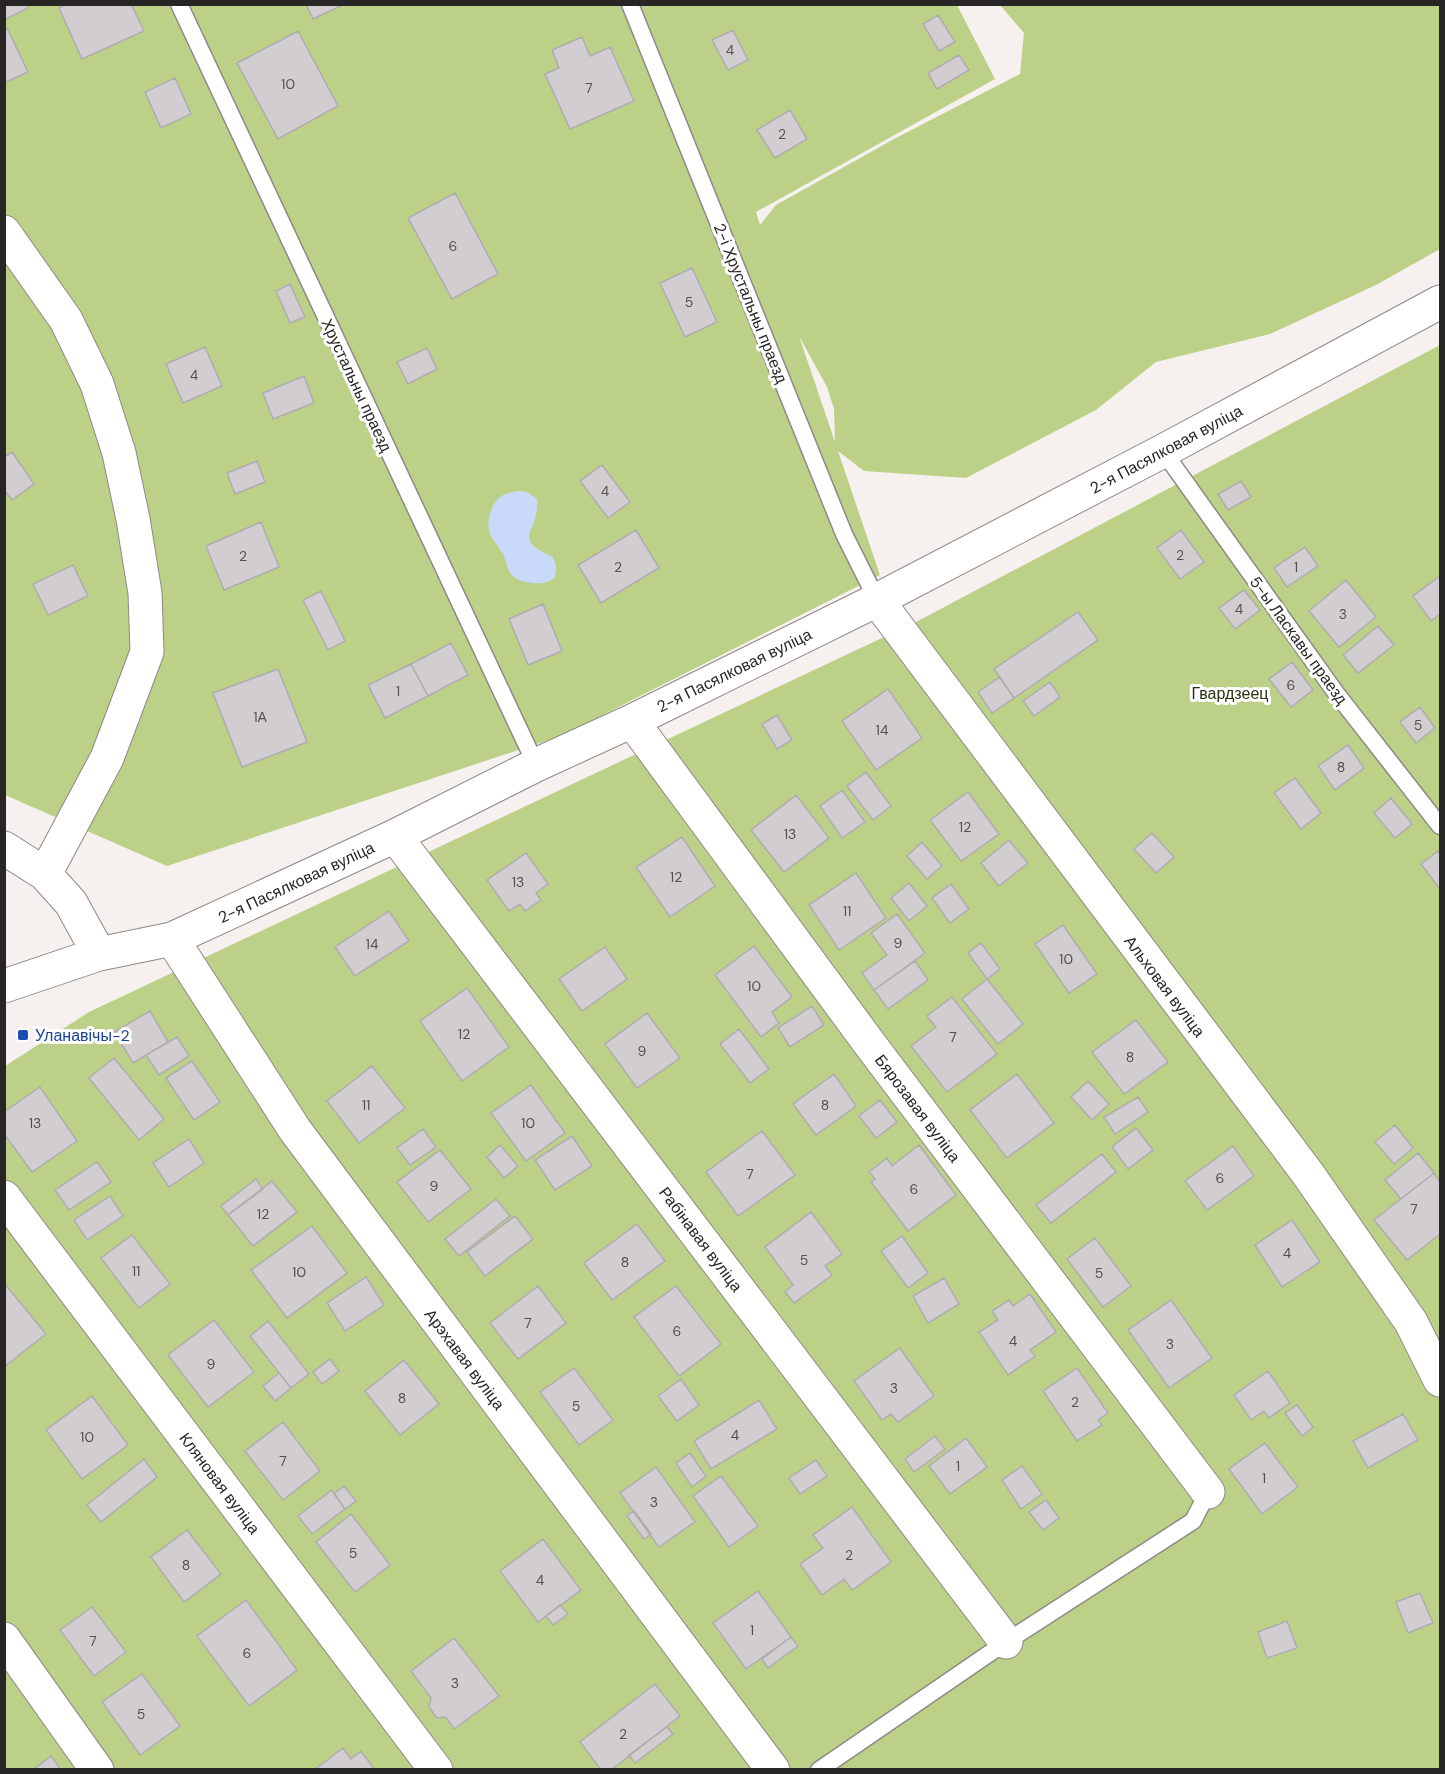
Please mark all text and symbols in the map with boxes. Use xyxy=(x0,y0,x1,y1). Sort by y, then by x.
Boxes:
house number: 4 xyxy=(726,41,735,59)
house number: 10 xyxy=(281,75,295,93)
house number: 7 xyxy=(585,79,593,97)
house number: 2 xyxy=(778,125,786,143)
street label: 2-і Хрустальны праезд xyxy=(709,220,792,387)
house number: 6 xyxy=(449,237,457,255)
house number: 5 xyxy=(685,293,693,311)
street label: Хрустальны праезд xyxy=(316,315,397,456)
house number: 4 xyxy=(190,366,199,384)
street label: 2-я Пасялковая вуліца xyxy=(1086,400,1246,499)
house number: 4 xyxy=(601,482,610,500)
house number: 2 xyxy=(1176,546,1184,564)
house number: 2 xyxy=(239,547,247,565)
house number: 2 xyxy=(614,558,622,576)
house number: 1 xyxy=(1294,558,1298,576)
street label: 5-ы Ласкавы праезд xyxy=(1245,572,1353,709)
house number: 4 xyxy=(1235,600,1244,618)
house number: 3 xyxy=(1339,605,1347,623)
street label: 2-я Пасялковая вуліца xyxy=(653,624,815,717)
house number: 6 xyxy=(1287,676,1295,694)
house number: 1 xyxy=(396,682,400,700)
park label: Гвардзеец xyxy=(1192,683,1268,704)
house number: 1А xyxy=(253,708,268,726)
house number: 5 xyxy=(1414,716,1422,734)
house number: 14 xyxy=(876,721,889,739)
house number: 8 xyxy=(1337,758,1345,776)
house number: 12 xyxy=(959,818,971,836)
house number: 13 xyxy=(784,825,796,843)
street label: 2-я Пасялковая вуліца xyxy=(215,837,378,928)
house number: 12 xyxy=(670,868,682,886)
house number: 13 xyxy=(512,873,524,891)
house number: 11 xyxy=(843,902,851,920)
street label: Альховая вуліца xyxy=(1120,931,1210,1041)
house number: 9 xyxy=(894,934,903,952)
house number: 14 xyxy=(366,935,379,953)
house number: 10 xyxy=(1059,950,1073,968)
house number: 10 xyxy=(747,977,761,995)
place label: Уланавічы-2 xyxy=(35,1025,130,1046)
house number: 12 xyxy=(458,1025,470,1043)
marker: Уланавічы-2 xyxy=(16,1028,30,1042)
house number: 7 xyxy=(949,1028,957,1046)
house number: 9 xyxy=(638,1042,647,1060)
house number: 8 xyxy=(1126,1048,1134,1066)
street label: Бярозавая вуліца xyxy=(870,1050,965,1167)
house number: 11 xyxy=(362,1096,370,1114)
house number: 8 xyxy=(821,1096,829,1114)
house number: 13 xyxy=(29,1114,41,1132)
house number: 10 xyxy=(521,1114,535,1132)
house number: 7 xyxy=(746,1165,754,1183)
house number: 6 xyxy=(1216,1169,1224,1187)
house number: 9 xyxy=(430,1177,439,1195)
house number: 6 xyxy=(910,1180,918,1198)
street label: Рабінавая вуліца xyxy=(654,1183,747,1296)
house number: 7 xyxy=(1410,1200,1418,1218)
house number: 12 xyxy=(257,1205,269,1223)
house number: 4 xyxy=(1283,1244,1292,1262)
house number: 5 xyxy=(800,1251,808,1269)
house number: 8 xyxy=(621,1253,629,1271)
house number: 11 xyxy=(132,1262,140,1280)
house number: 10 xyxy=(292,1263,306,1281)
house number: 5 xyxy=(1095,1264,1103,1282)
street label: Арэхавая вуліца xyxy=(420,1305,510,1414)
house number: 7 xyxy=(524,1314,532,1332)
house number: 6 xyxy=(673,1322,681,1340)
house number: 4 xyxy=(1009,1332,1018,1350)
house number: 3 xyxy=(1166,1335,1174,1353)
house number: 9 xyxy=(207,1355,216,1373)
house number: 3 xyxy=(890,1379,898,1397)
house number: 8 xyxy=(398,1389,406,1407)
house number: 2 xyxy=(1071,1393,1079,1411)
house number: 5 xyxy=(572,1397,580,1415)
house number: 4 xyxy=(731,1426,740,1444)
house number: 10 xyxy=(80,1428,94,1446)
street label: Кляновая вуліца xyxy=(175,1428,265,1538)
house number: 7 xyxy=(279,1452,287,1470)
house number: 1 xyxy=(956,1457,960,1475)
house number: 1 xyxy=(1262,1469,1266,1487)
house number: 3 xyxy=(650,1493,658,1511)
house number: 5 xyxy=(349,1544,357,1562)
house number: 2 xyxy=(845,1546,853,1564)
house number: 8 xyxy=(182,1556,190,1574)
house number: 4 xyxy=(536,1571,545,1589)
house number: 1 xyxy=(750,1621,754,1639)
house number: 7 xyxy=(89,1632,97,1650)
house number: 6 xyxy=(243,1644,251,1662)
house number: 3 xyxy=(451,1674,459,1692)
house number: 5 xyxy=(137,1705,145,1723)
house number: 2 xyxy=(619,1725,627,1743)

